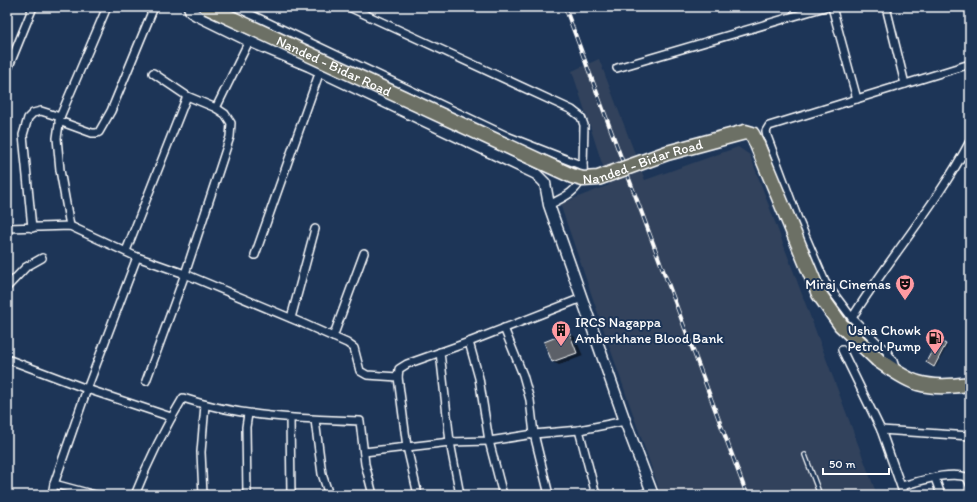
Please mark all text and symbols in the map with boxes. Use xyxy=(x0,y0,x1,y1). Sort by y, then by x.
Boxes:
street label: Nanded - Bidar Road xyxy=(273,32,395,100)
street label: Nanded - Bidar Road xyxy=(582,136,705,188)
theatre icon: Miraj Cinemas xyxy=(894,273,916,301)
place label: Miraj Cinemas xyxy=(805,276,891,293)
place label: IRCS Nagappa Amberkhane Blood Bank xyxy=(575,314,724,347)
building icon: IRCS Nagappa Amberkhane Blood Bank xyxy=(550,319,572,347)
place label: Usha Chowk Petrol Pump xyxy=(848,322,921,355)
fuel station icon: Usha Chowk Petrol Pump xyxy=(924,327,946,355)
scale bar xyxy=(823,450,889,476)
text: 50 m xyxy=(829,457,855,471)

